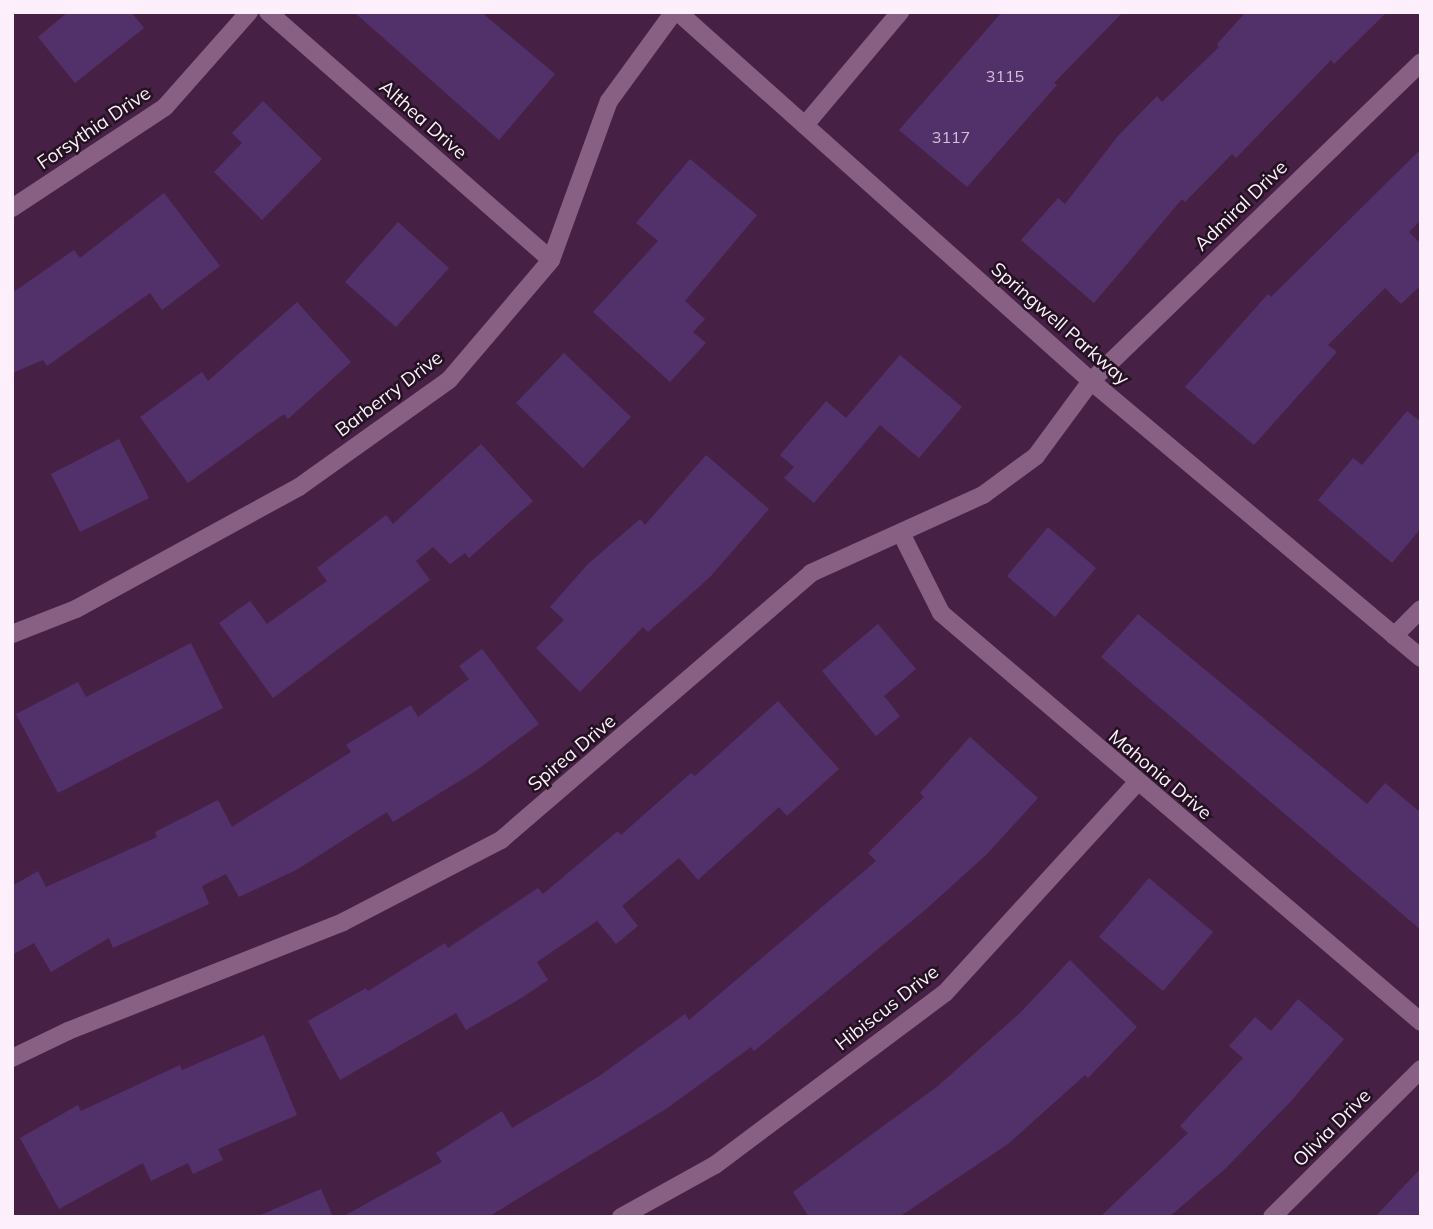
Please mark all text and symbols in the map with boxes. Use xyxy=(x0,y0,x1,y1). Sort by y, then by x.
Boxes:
house number: 3115 xyxy=(986,66,1024,86)
street label: Althea Drive xyxy=(374,76,472,164)
street label: Forsythia Drive xyxy=(33,82,155,174)
house number: 3117 xyxy=(932,127,970,147)
street label: Admiral Drive xyxy=(1190,156,1292,256)
street label: Springwell Parkway xyxy=(986,258,1134,390)
street label: Barberry Drive xyxy=(331,346,447,442)
street label: Spirea Drive xyxy=(524,710,620,796)
street label: Mahonia Drive xyxy=(1104,725,1216,825)
street label: Hibiscus Drive xyxy=(831,961,943,1055)
street label: Olivia Drive xyxy=(1288,1084,1376,1172)

